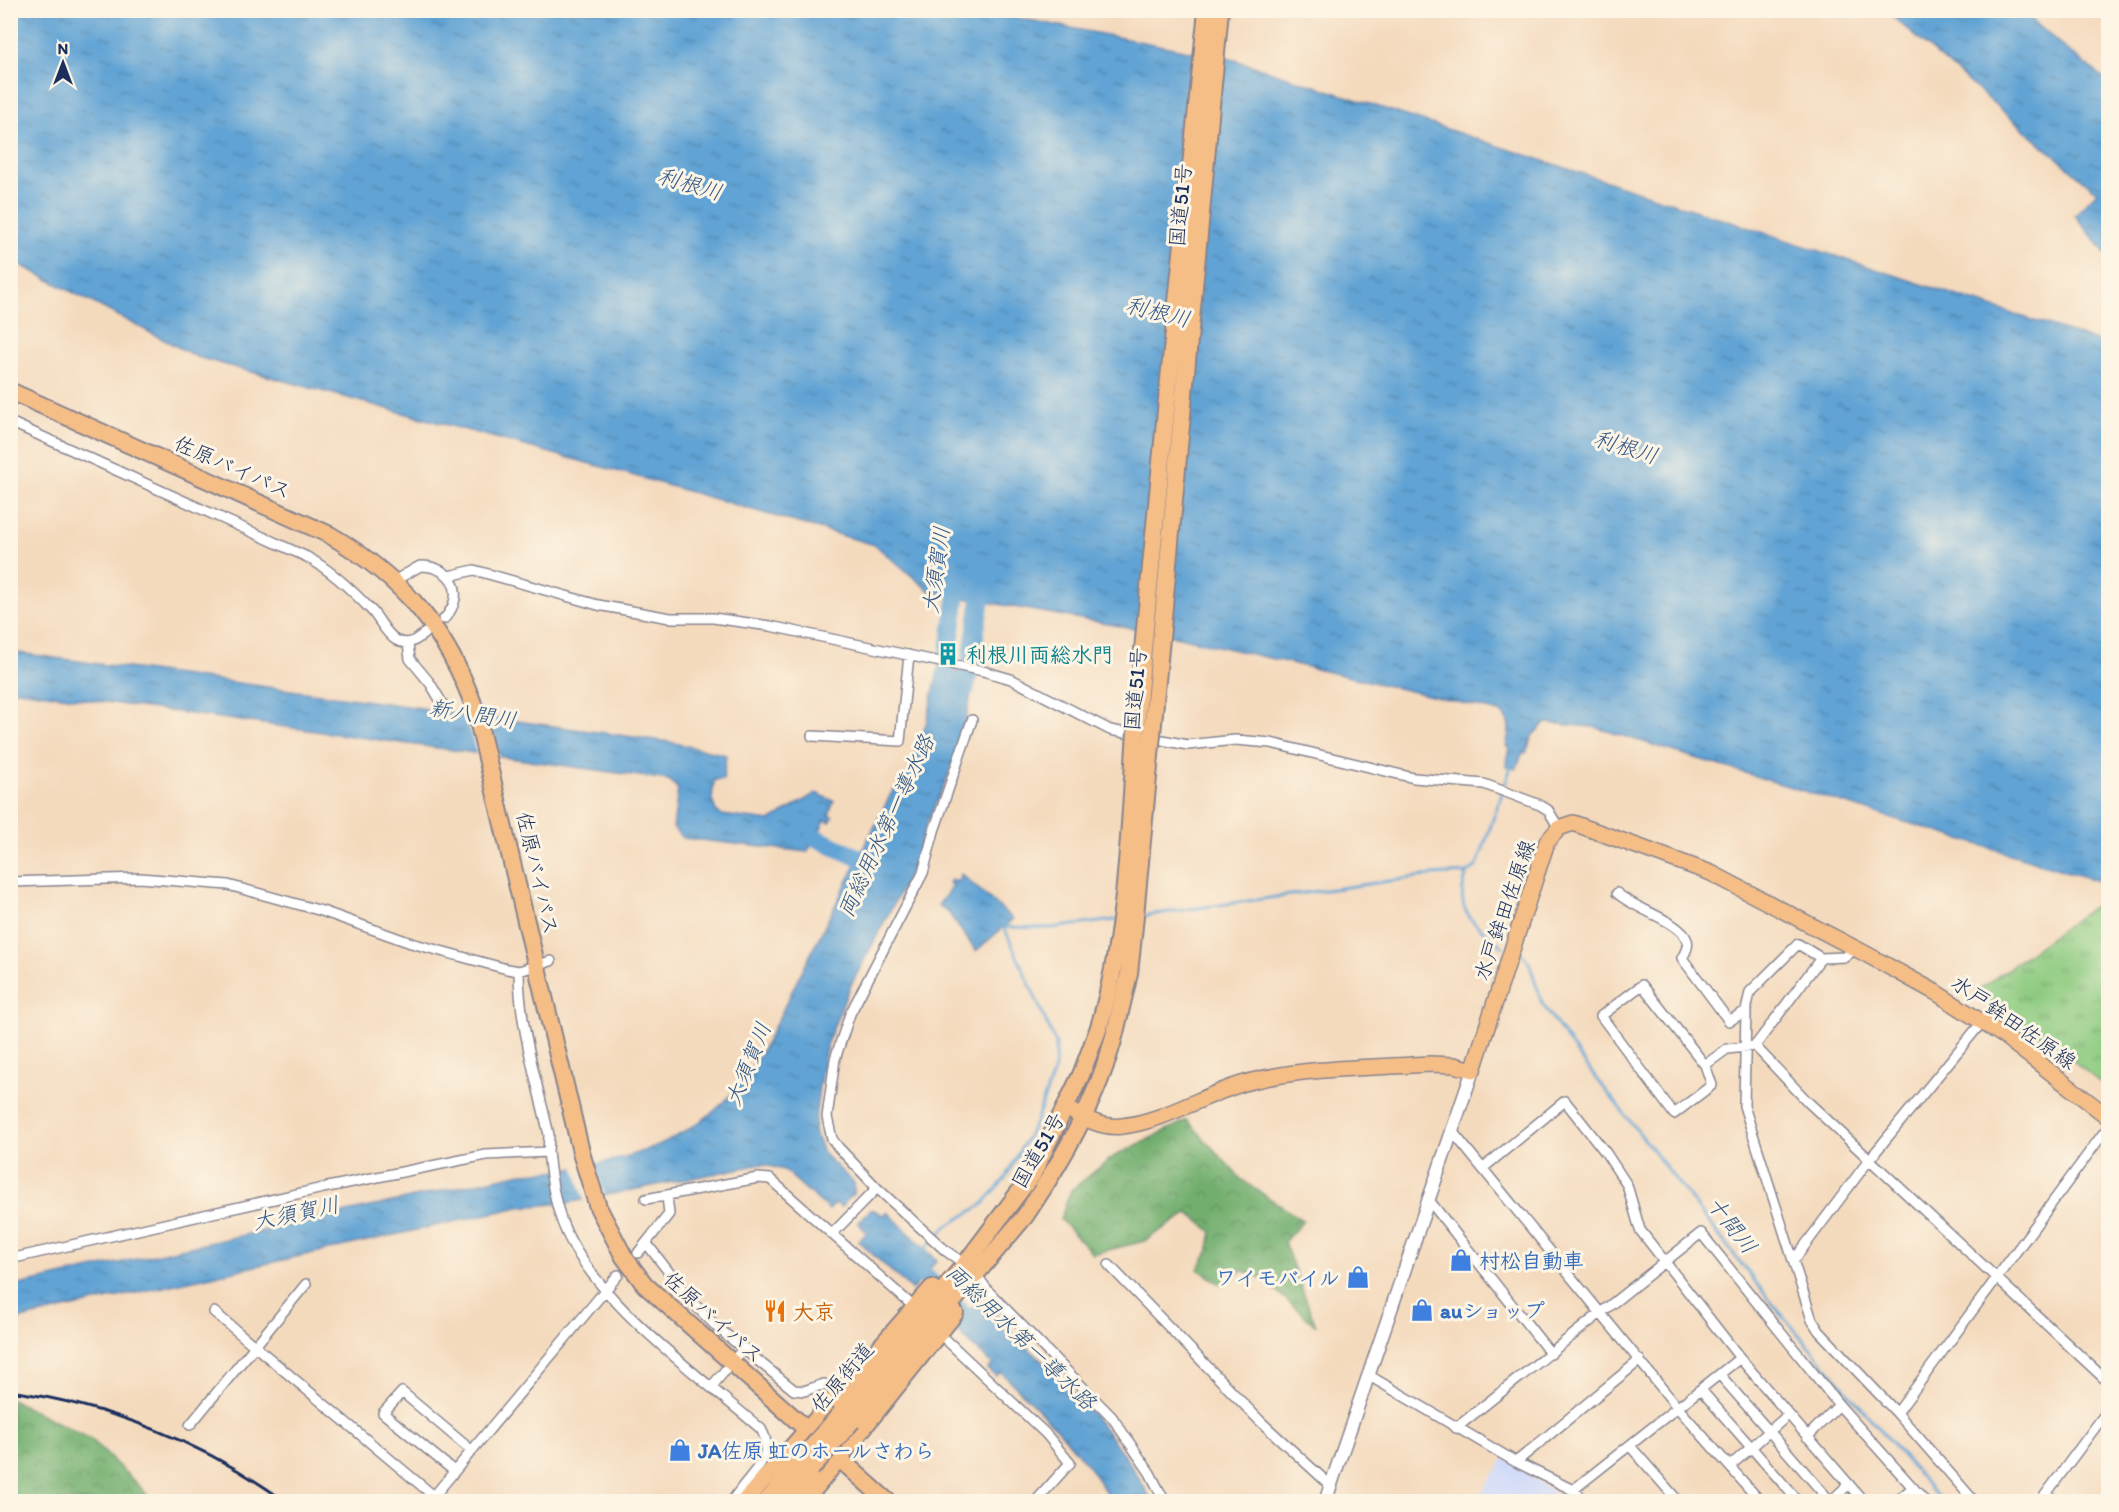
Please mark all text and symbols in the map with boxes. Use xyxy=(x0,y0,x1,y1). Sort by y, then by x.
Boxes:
north arrow xyxy=(33,33,93,93)
text: N xyxy=(58,39,68,58)
water label: 利根川 xyxy=(655,162,725,206)
street label: 国道51号 xyxy=(1164,162,1196,248)
water label: 利根川 xyxy=(1123,291,1193,333)
water label: 利根川 xyxy=(1590,424,1662,470)
street label: 佐原バイパス xyxy=(171,430,295,504)
water label: 大須賀川 xyxy=(917,525,955,615)
building icon: 利根川両総水門 xyxy=(935,641,961,667)
place label: 利根川両総水門 xyxy=(966,642,1113,667)
street label: 国道51号 xyxy=(1119,646,1151,732)
water label: 新八間川 xyxy=(427,694,519,734)
water label: 両総用水第一導水路 xyxy=(832,729,941,921)
street label: 佐原バイパス xyxy=(512,809,564,937)
street label: 水戸鉾田佐原線 xyxy=(1468,836,1540,984)
street label: 水戸鉾田佐原線 xyxy=(1947,970,2081,1074)
water label: 大須賀川 xyxy=(719,1018,777,1110)
street label: 国道51号 xyxy=(1006,1107,1070,1193)
water label: 大須賀川 xyxy=(250,1191,342,1235)
water label: 十間川 xyxy=(1701,1191,1763,1259)
shop icon: 村松自動車 xyxy=(1448,1247,1474,1273)
place label: 村松自動車 xyxy=(1479,1248,1584,1273)
water label: 両総用水第一導水路 xyxy=(940,1259,1103,1417)
shop icon: ワイモバイル xyxy=(1345,1264,1371,1290)
place label: ワイモバイル xyxy=(1215,1265,1340,1290)
street label: 佐原バイパス xyxy=(659,1266,769,1368)
shop icon: auショップ xyxy=(1409,1297,1435,1323)
restaurant icon: 大京 xyxy=(762,1298,788,1324)
place label: auショップ xyxy=(1440,1298,1545,1323)
place label: 大京 xyxy=(793,1299,835,1324)
street label: 佐原街道 xyxy=(805,1337,879,1417)
shop icon: JA佐原 虹のホールさわら xyxy=(667,1437,693,1463)
place label: JA佐原 虹のホールさわら xyxy=(697,1438,935,1463)

